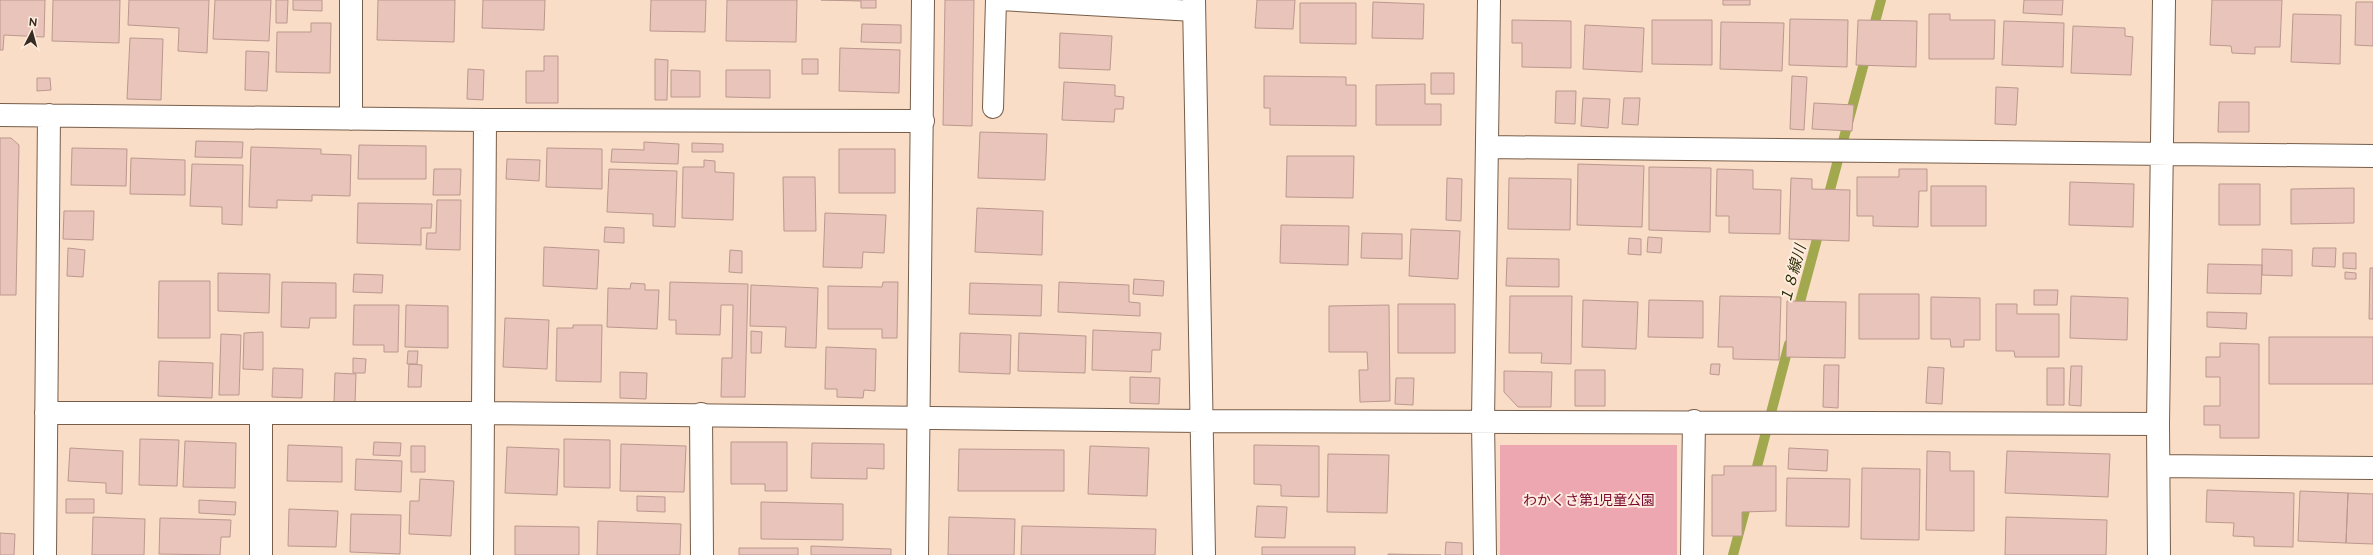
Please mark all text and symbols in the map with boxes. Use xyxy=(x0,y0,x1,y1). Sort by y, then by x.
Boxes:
north arrow xyxy=(12,12,52,52)
text: N xyxy=(28,16,38,29)
water label: １８線川 xyxy=(1777,241,1810,305)
park label: わかくさ第1児童公園 xyxy=(1523,492,1655,508)

